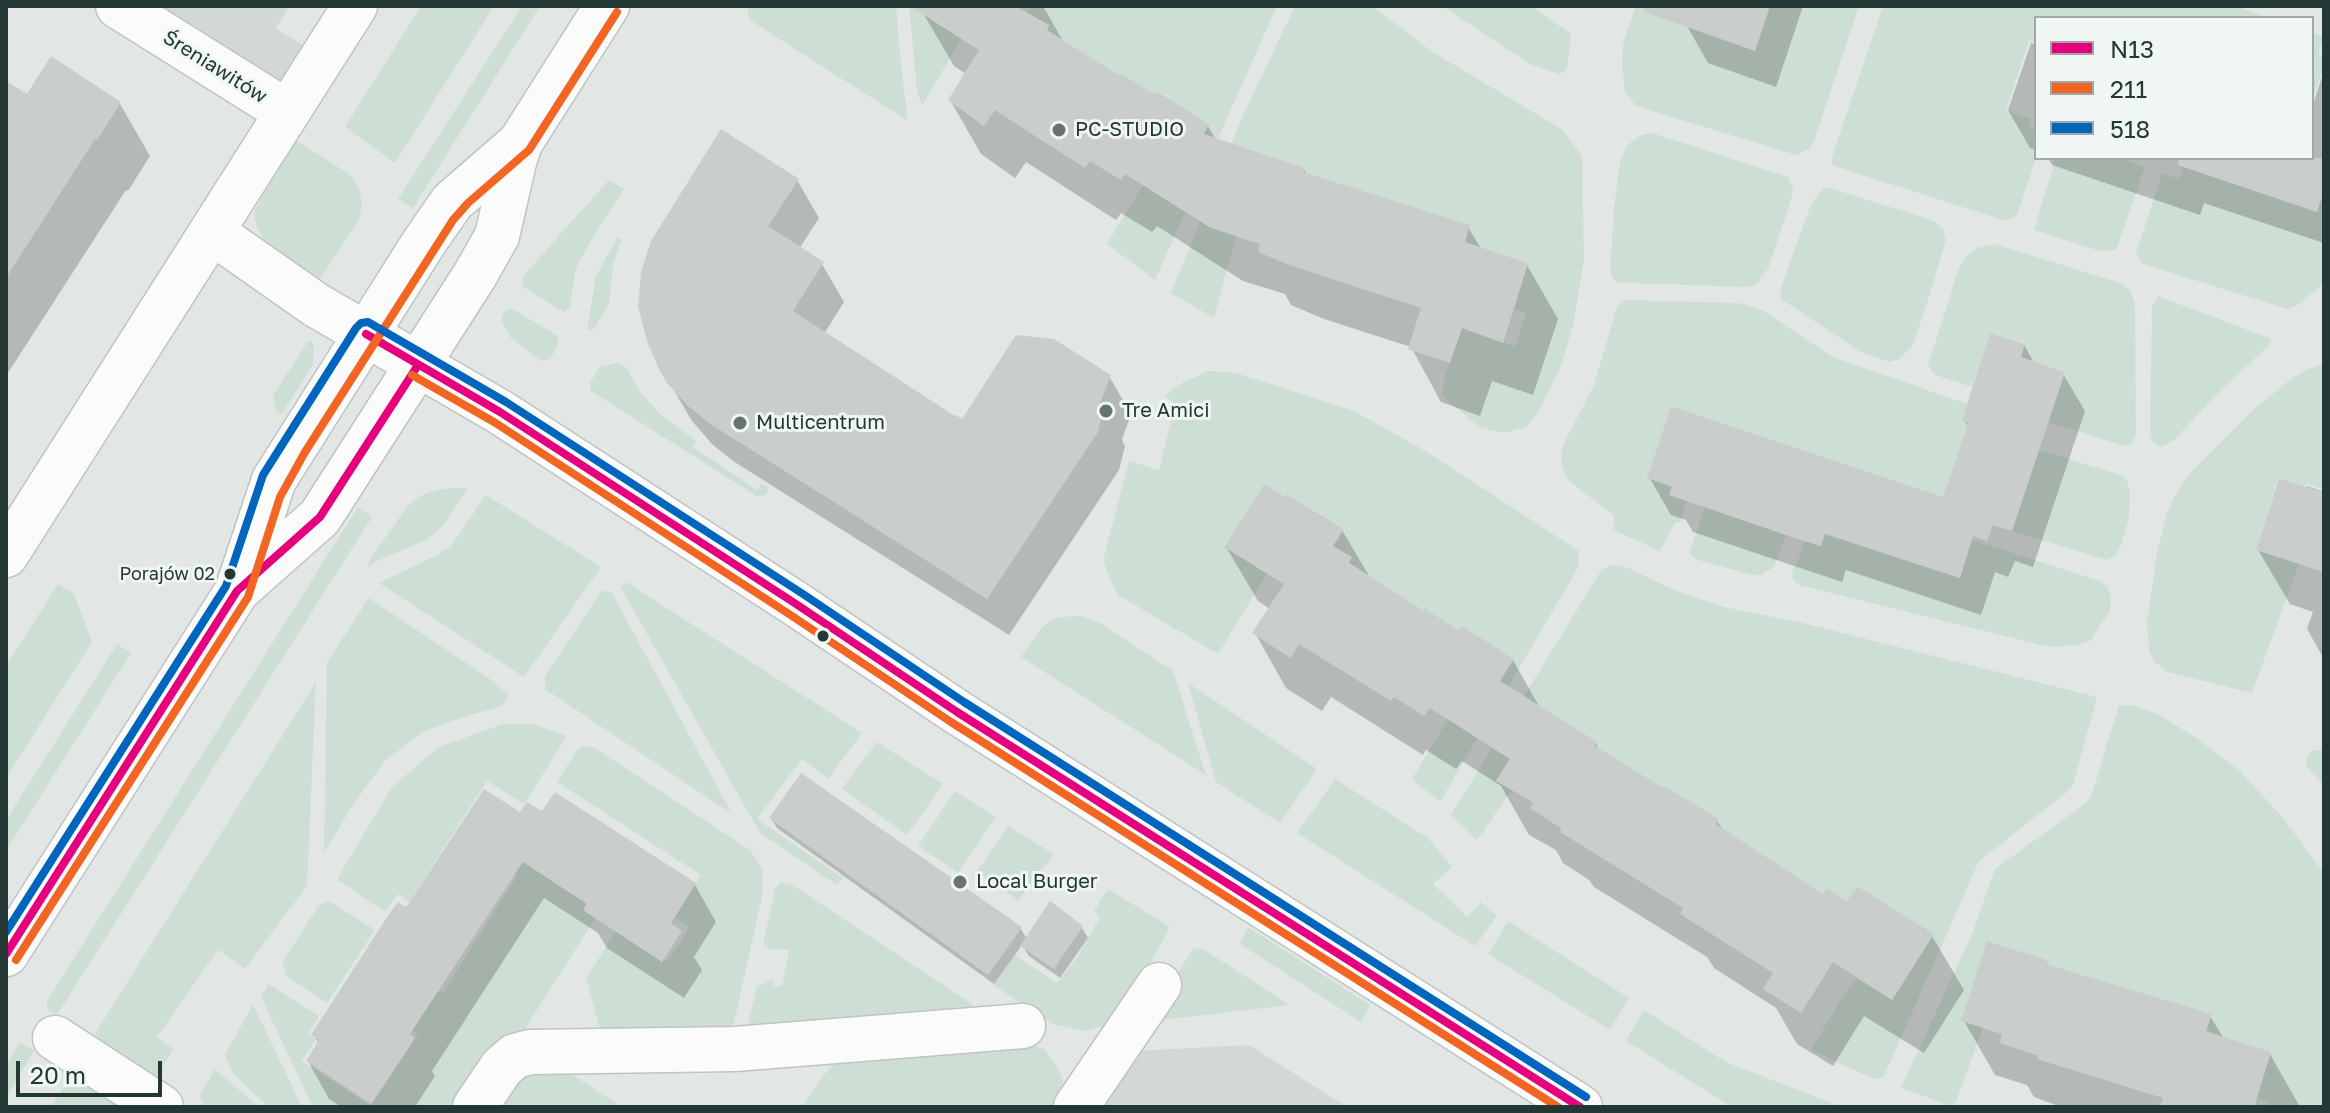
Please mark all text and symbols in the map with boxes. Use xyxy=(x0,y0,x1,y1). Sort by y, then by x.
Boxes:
legend xyxy=(2034,16,2314,160)
street label: Śreniawitów xyxy=(158,25,272,109)
text: N13 xyxy=(2110,34,2154,63)
text: 211 xyxy=(2110,74,2147,103)
text: 518 xyxy=(2110,114,2150,143)
place label: PC-STUDIO xyxy=(1075,118,1184,142)
marker: PC-STUDIO xyxy=(1050,121,1068,139)
place label: Tre Amici xyxy=(1122,399,1210,423)
marker: Tre Amici xyxy=(1097,402,1115,420)
place label: Multicentrum xyxy=(756,411,885,435)
marker: Multicentrum xyxy=(731,414,749,432)
place label: Porajów 02 xyxy=(119,563,215,585)
marker: Porajów 02 xyxy=(222,566,238,582)
unlabelled marker xyxy=(815,628,831,644)
place label: Local Burger xyxy=(976,870,1098,894)
marker: Local Burger xyxy=(951,873,969,891)
scale bar xyxy=(20,1045,166,1095)
text: 20 m xyxy=(30,1060,86,1089)

